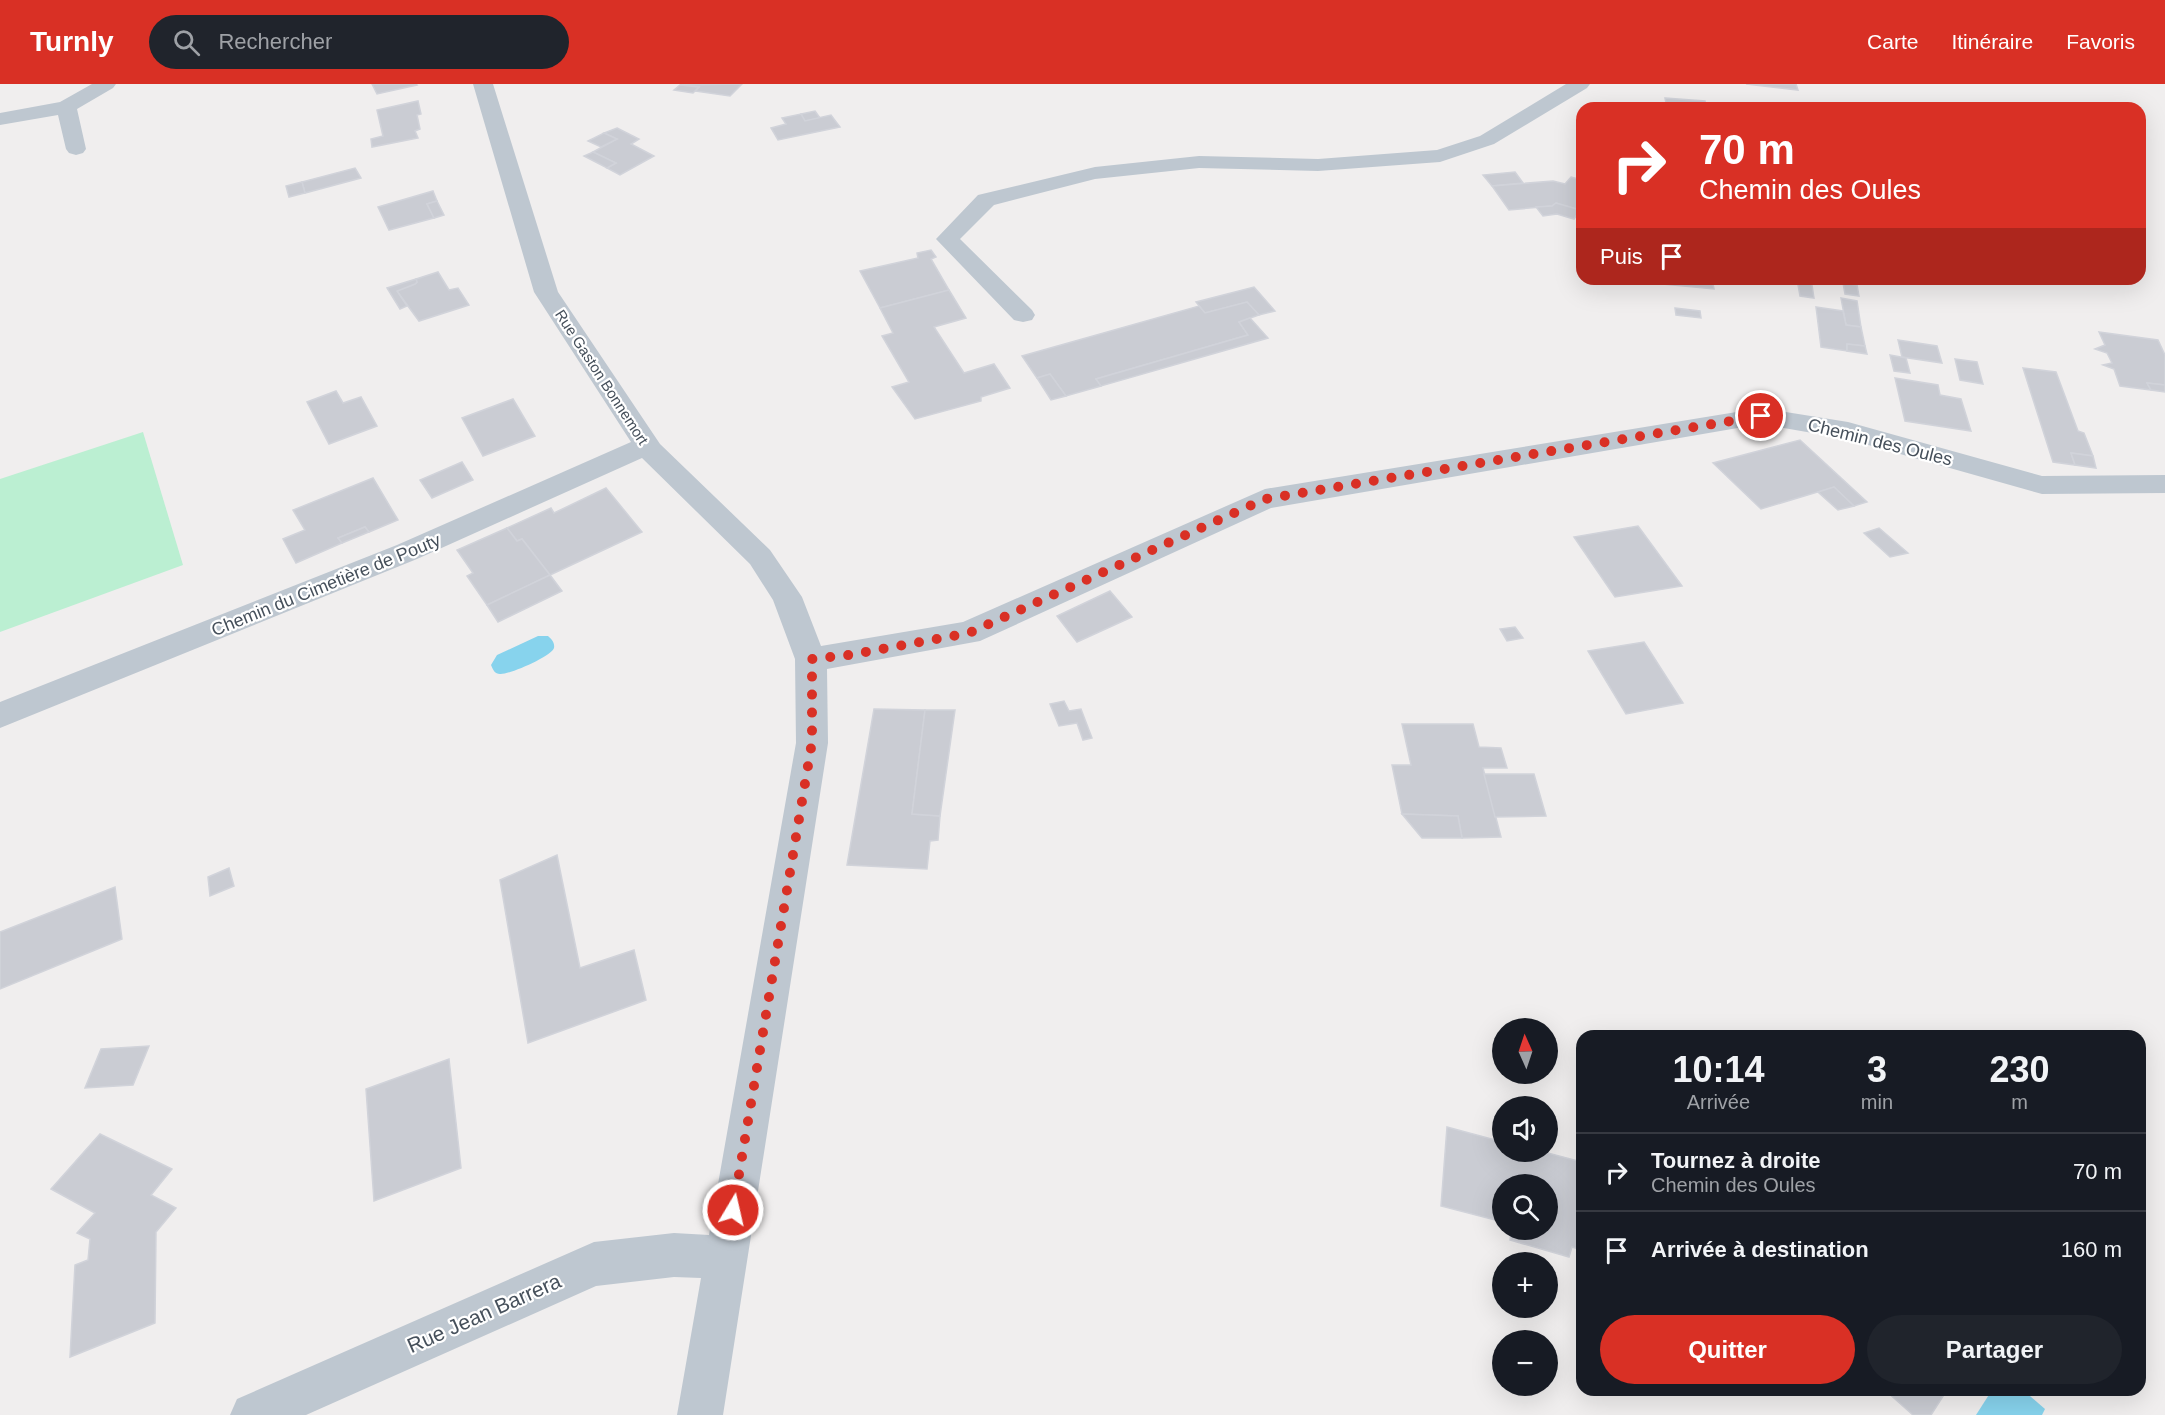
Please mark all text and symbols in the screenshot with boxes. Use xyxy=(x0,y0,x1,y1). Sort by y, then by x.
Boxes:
search box xyxy=(149,15,569,69)
text: Turnly xyxy=(30,26,113,57)
icon: search xyxy=(170,26,203,59)
text: Rechercher xyxy=(218,29,332,54)
text: Carte xyxy=(1867,30,1918,53)
text: Itinéraire xyxy=(1951,30,2033,53)
text: Favoris xyxy=(2066,30,2135,53)
icon: right xyxy=(1600,126,1678,204)
text: 70 m xyxy=(1699,126,1795,173)
text: Chemin des Oules xyxy=(1699,175,1921,205)
icon: arrive xyxy=(1655,240,1688,273)
text: Puis xyxy=(1600,244,1643,269)
street label: Rue Gaston Bonnemort xyxy=(552,306,652,448)
pin xyxy=(1735,390,1786,441)
icon: arrive xyxy=(1744,399,1777,432)
street label: Chemin des Oules xyxy=(1806,414,1954,470)
street label: Chemin du Cimetière de Pouty xyxy=(209,530,443,640)
north arrow xyxy=(1492,1018,1558,1084)
map controls xyxy=(1492,1018,1558,1396)
text: 10:14 xyxy=(1672,1049,1764,1090)
text: 3 xyxy=(1867,1049,1887,1090)
text: 230 xyxy=(1989,1049,2050,1090)
text: Arrivée xyxy=(1687,1091,1750,1113)
text: min xyxy=(1861,1091,1893,1113)
text: m xyxy=(2011,1091,2028,1113)
button: sound xyxy=(1492,1096,1558,1162)
text: Tournez à droite xyxy=(1651,1148,1821,1173)
icon: right xyxy=(1600,1156,1633,1189)
text: 70 m xyxy=(2073,1159,2122,1184)
button: search xyxy=(1492,1174,1558,1240)
text: Chemin des Oules xyxy=(1651,1174,1816,1196)
position arrow xyxy=(701,1178,765,1242)
icon: arrive xyxy=(1600,1234,1633,1267)
text: Arrivée à destination xyxy=(1651,1237,1869,1262)
text: 160 m xyxy=(2061,1237,2122,1262)
button: + xyxy=(1492,1252,1558,1318)
street label: Rue Jean Barrera xyxy=(404,1269,565,1357)
button: Quitter xyxy=(1600,1315,1855,1384)
button: Partager xyxy=(1867,1315,2122,1384)
button: − xyxy=(1492,1330,1558,1396)

